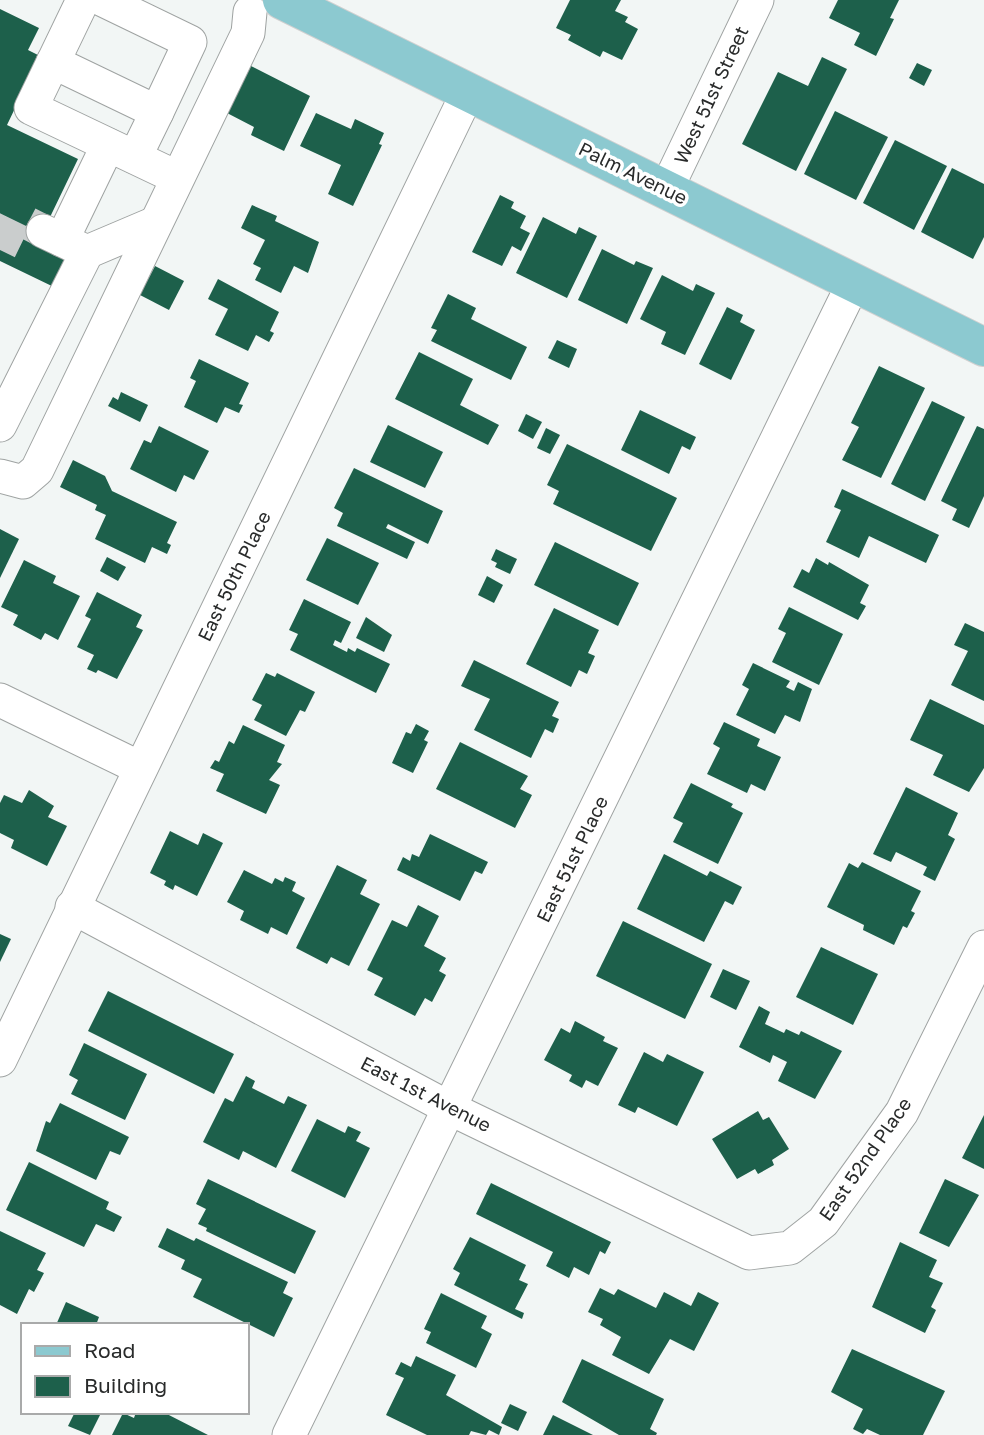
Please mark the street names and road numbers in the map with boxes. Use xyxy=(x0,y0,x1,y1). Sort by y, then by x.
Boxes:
street label: West 51st Street xyxy=(668,22,753,168)
street label: Palm Avenue xyxy=(575,136,691,209)
street label: East 50th Place xyxy=(192,507,275,645)
street label: East 51st Place xyxy=(531,792,612,926)
street label: East 1st Avenue xyxy=(357,1051,495,1136)
street label: East 52nd Place xyxy=(813,1093,916,1225)

